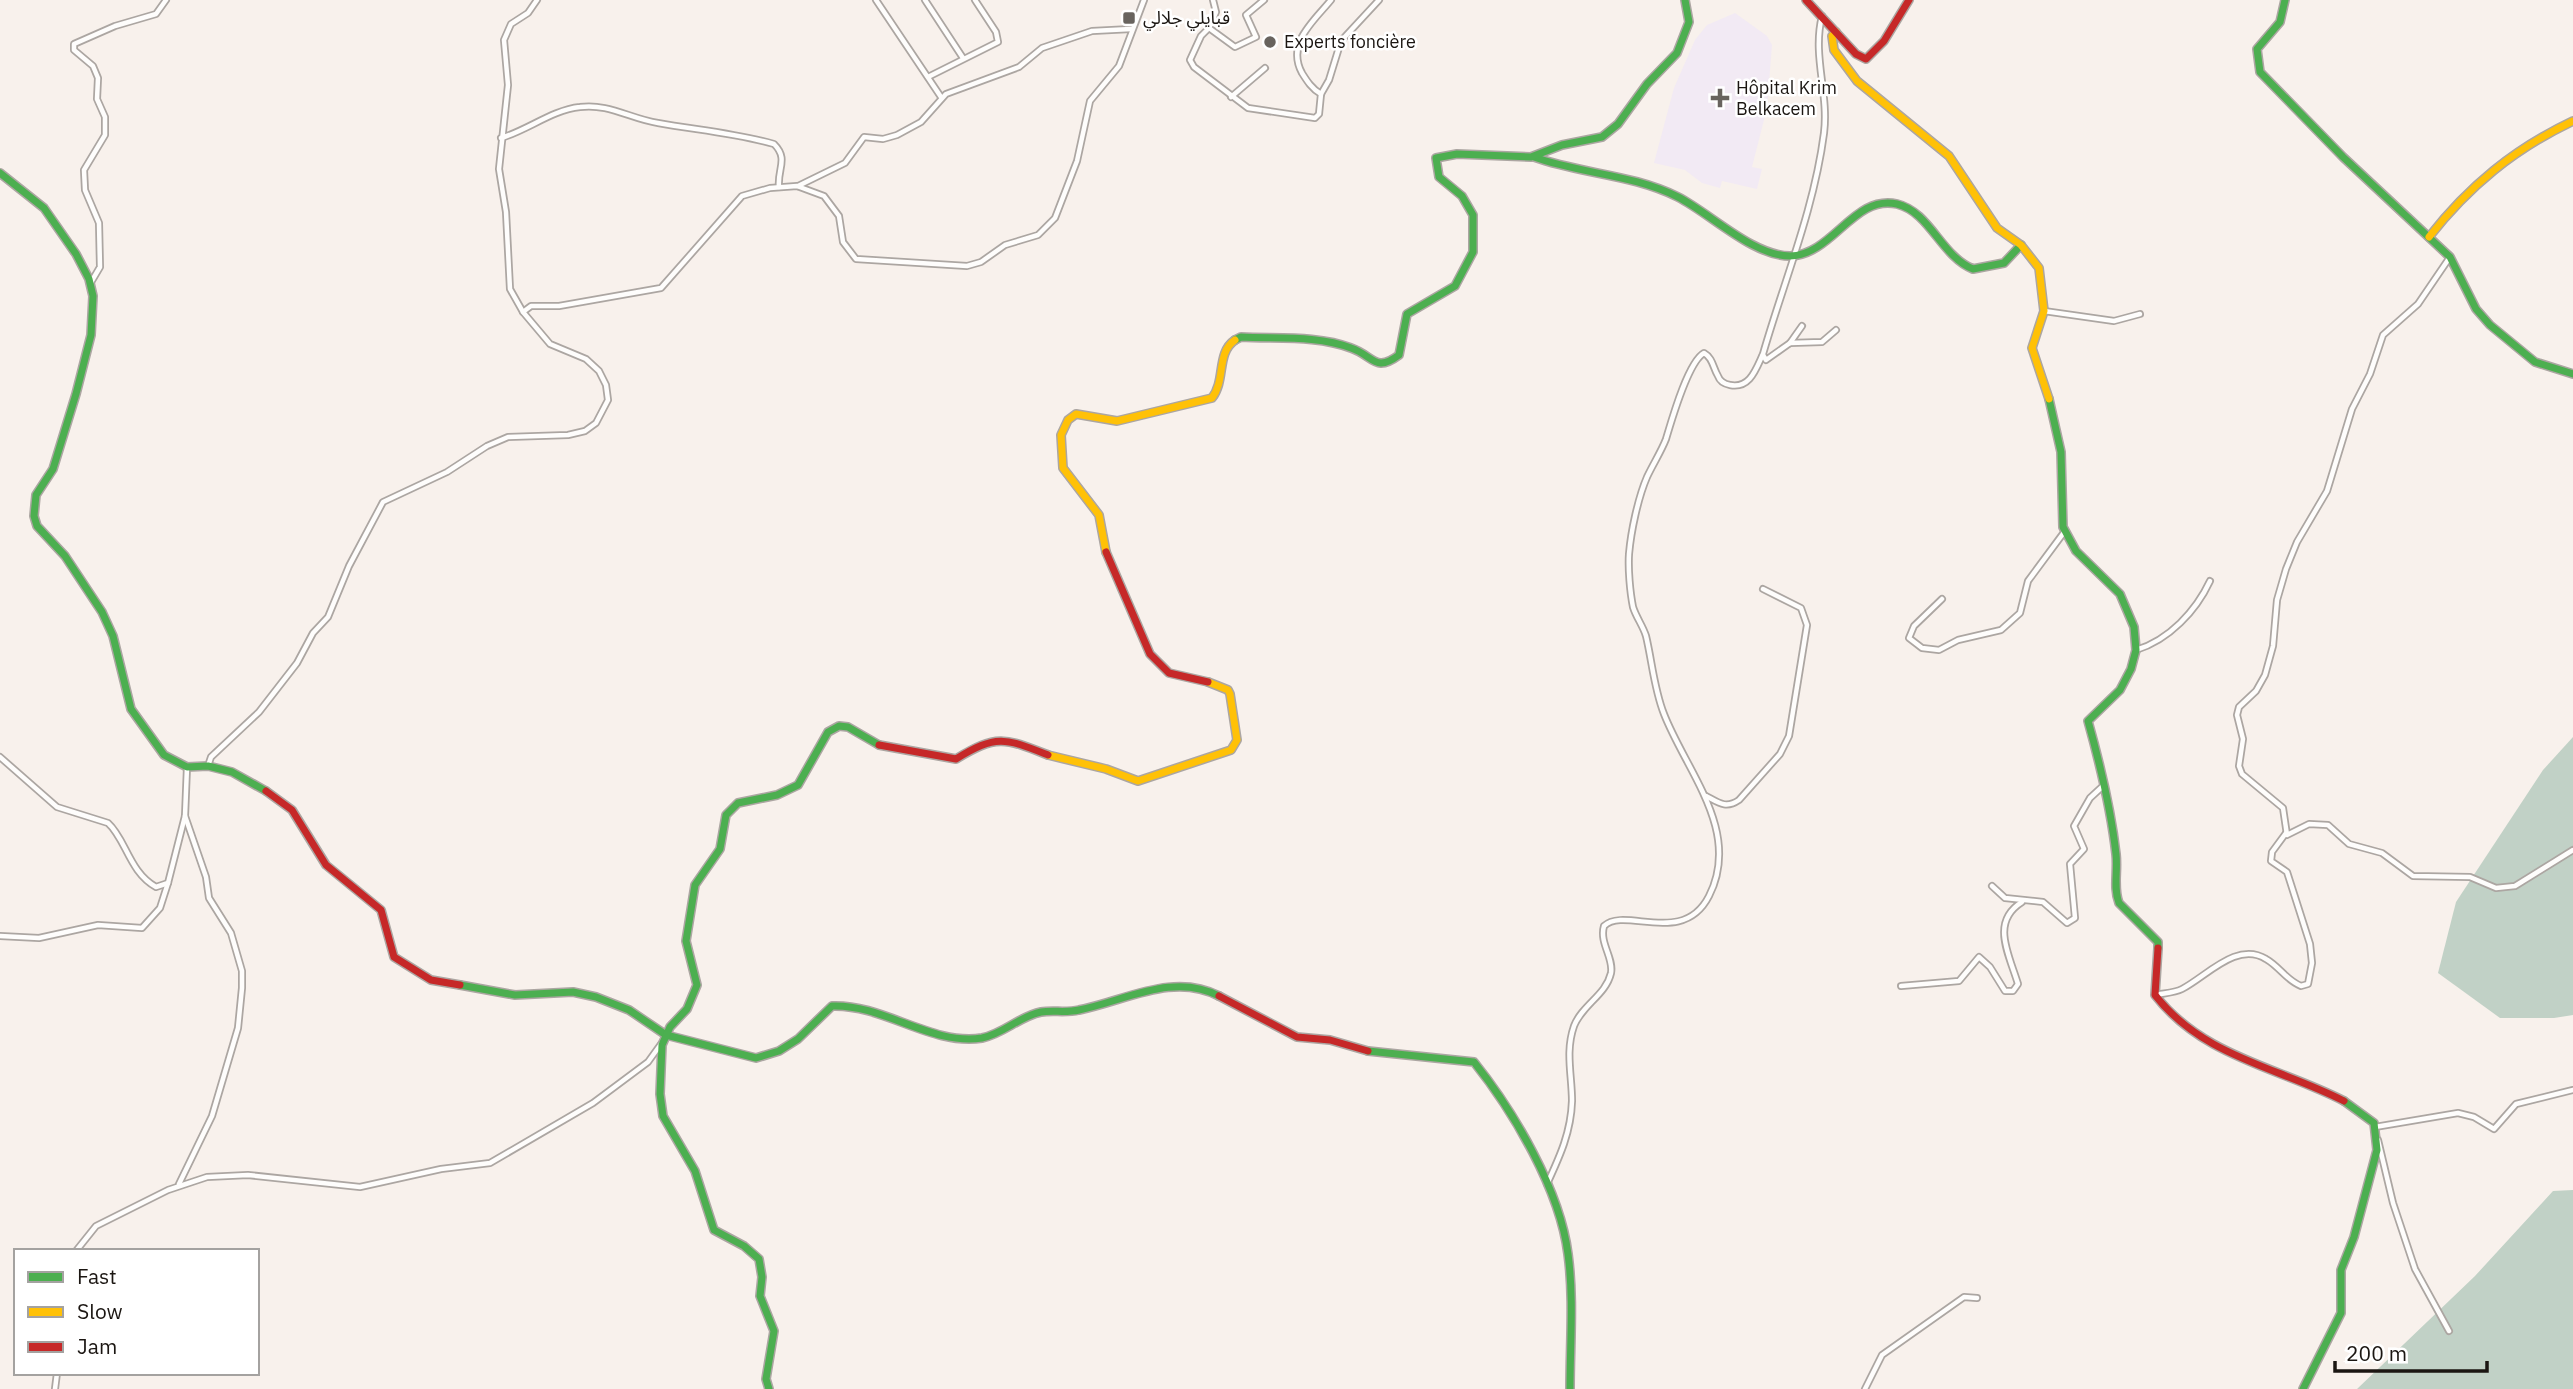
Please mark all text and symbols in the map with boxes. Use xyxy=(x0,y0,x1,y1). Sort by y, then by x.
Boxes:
place label: قبايلي جلالي xyxy=(1143,6,1230,31)
marker: قبايلي جلالي xyxy=(1121,10,1137,26)
place label: Experts foncière xyxy=(1284,30,1416,53)
marker: Experts foncière xyxy=(1262,34,1278,50)
place label: Hôpital Krim Belkacem xyxy=(1736,76,1837,120)
marker: Hôpital Krim Belkacem xyxy=(1710,88,1730,108)
legend xyxy=(14,1249,259,1375)
text: Fast xyxy=(77,1262,117,1290)
text: Slow xyxy=(77,1297,123,1325)
scale bar xyxy=(2335,1330,2487,1374)
text: Jam xyxy=(77,1332,117,1360)
text: 200 m xyxy=(2346,1339,2407,1367)

